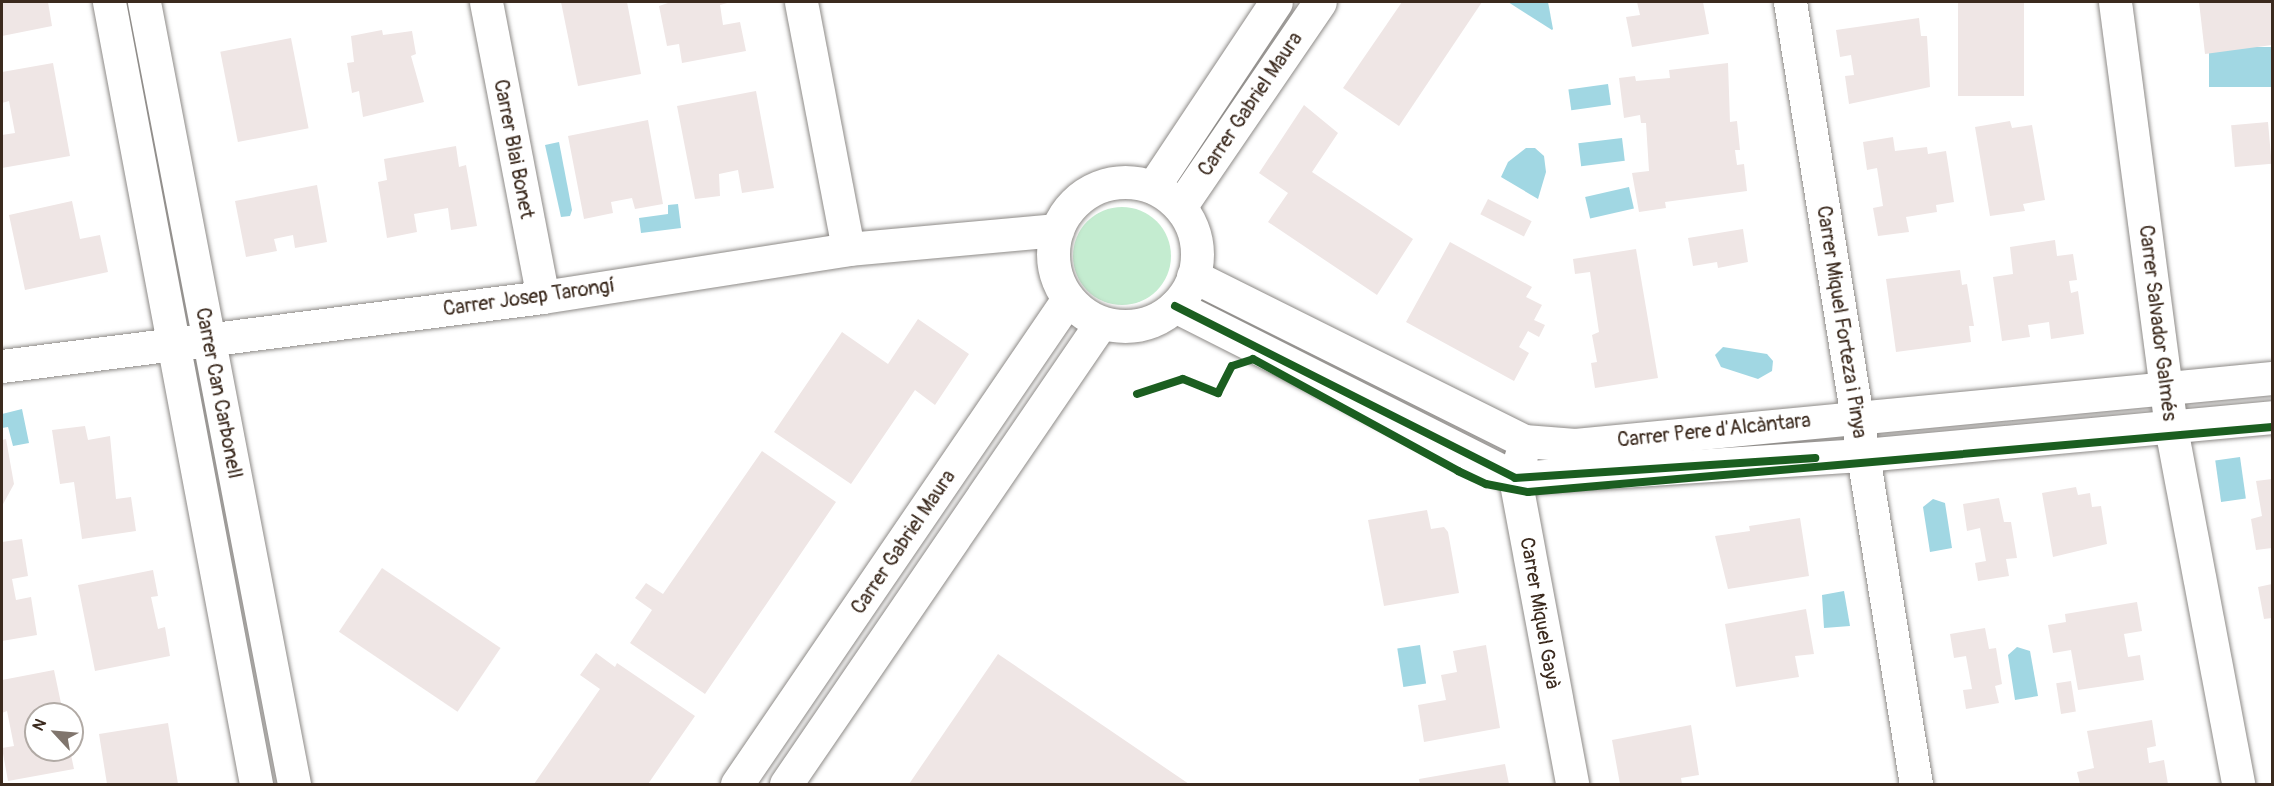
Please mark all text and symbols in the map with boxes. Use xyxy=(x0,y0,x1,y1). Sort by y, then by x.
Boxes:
street label: Carrer Gabriel Maura xyxy=(1193,27,1307,181)
street label: Carrer Blai Bonet xyxy=(489,77,539,221)
street label: Carrer Miquel Forteza i Pinya xyxy=(1812,204,1872,440)
street label: Carrer Salvador Galmés xyxy=(2134,224,2182,422)
street label: Carrer Josep Tarongí xyxy=(442,273,616,321)
street label: Carrer Can Carbonell xyxy=(191,306,247,480)
street label: Carrer Pere d'Alcàntara xyxy=(1616,408,1812,452)
street label: Carrer Gabriel Maura xyxy=(846,465,960,619)
street label: Carrer Miquel Gayà xyxy=(1515,535,1565,691)
north arrow xyxy=(24,702,84,762)
text: N xyxy=(28,716,51,734)

